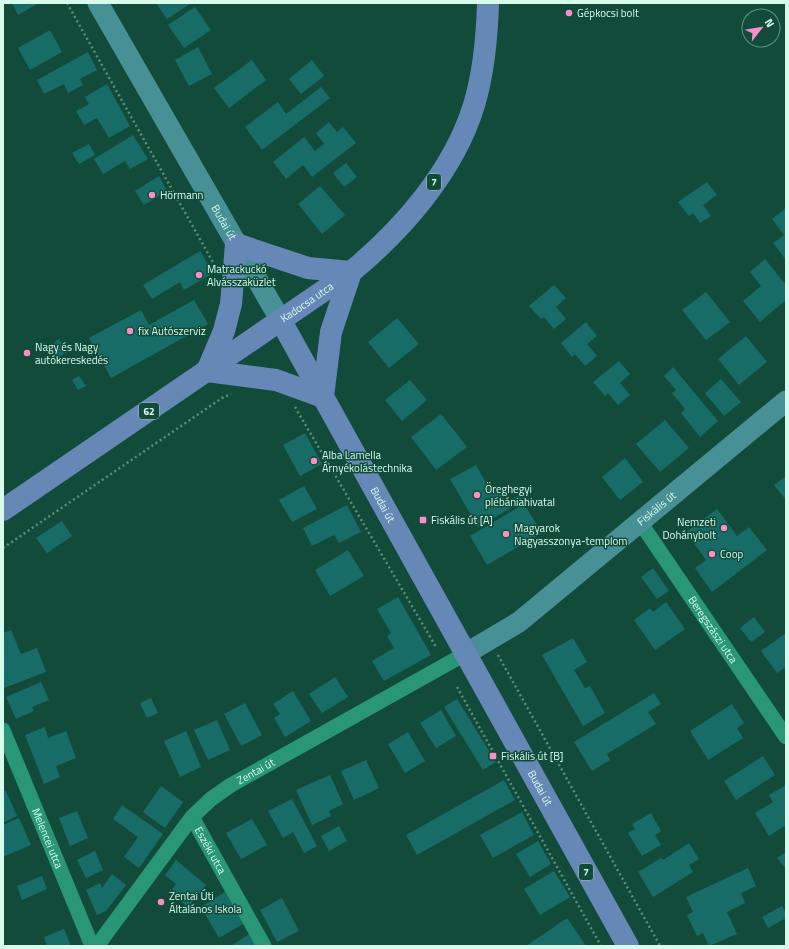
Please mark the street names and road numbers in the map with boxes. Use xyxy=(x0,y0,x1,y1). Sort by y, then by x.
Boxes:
road number: 7 xyxy=(427,174,441,190)
street label: Budai út xyxy=(208,202,241,243)
street label: Kadocsa utca xyxy=(277,278,337,326)
road number: 62 xyxy=(139,403,159,419)
street label: Budai út xyxy=(367,484,399,525)
street label: Fiskális út xyxy=(633,487,679,529)
street label: Beregszászi utca xyxy=(685,593,742,667)
street label: Zentai út xyxy=(234,754,278,788)
street label: Budai út xyxy=(524,767,557,809)
street label: Melencei utca xyxy=(28,806,67,871)
street label: Eszéki utca xyxy=(191,824,230,877)
road number: 7 xyxy=(579,864,593,880)

